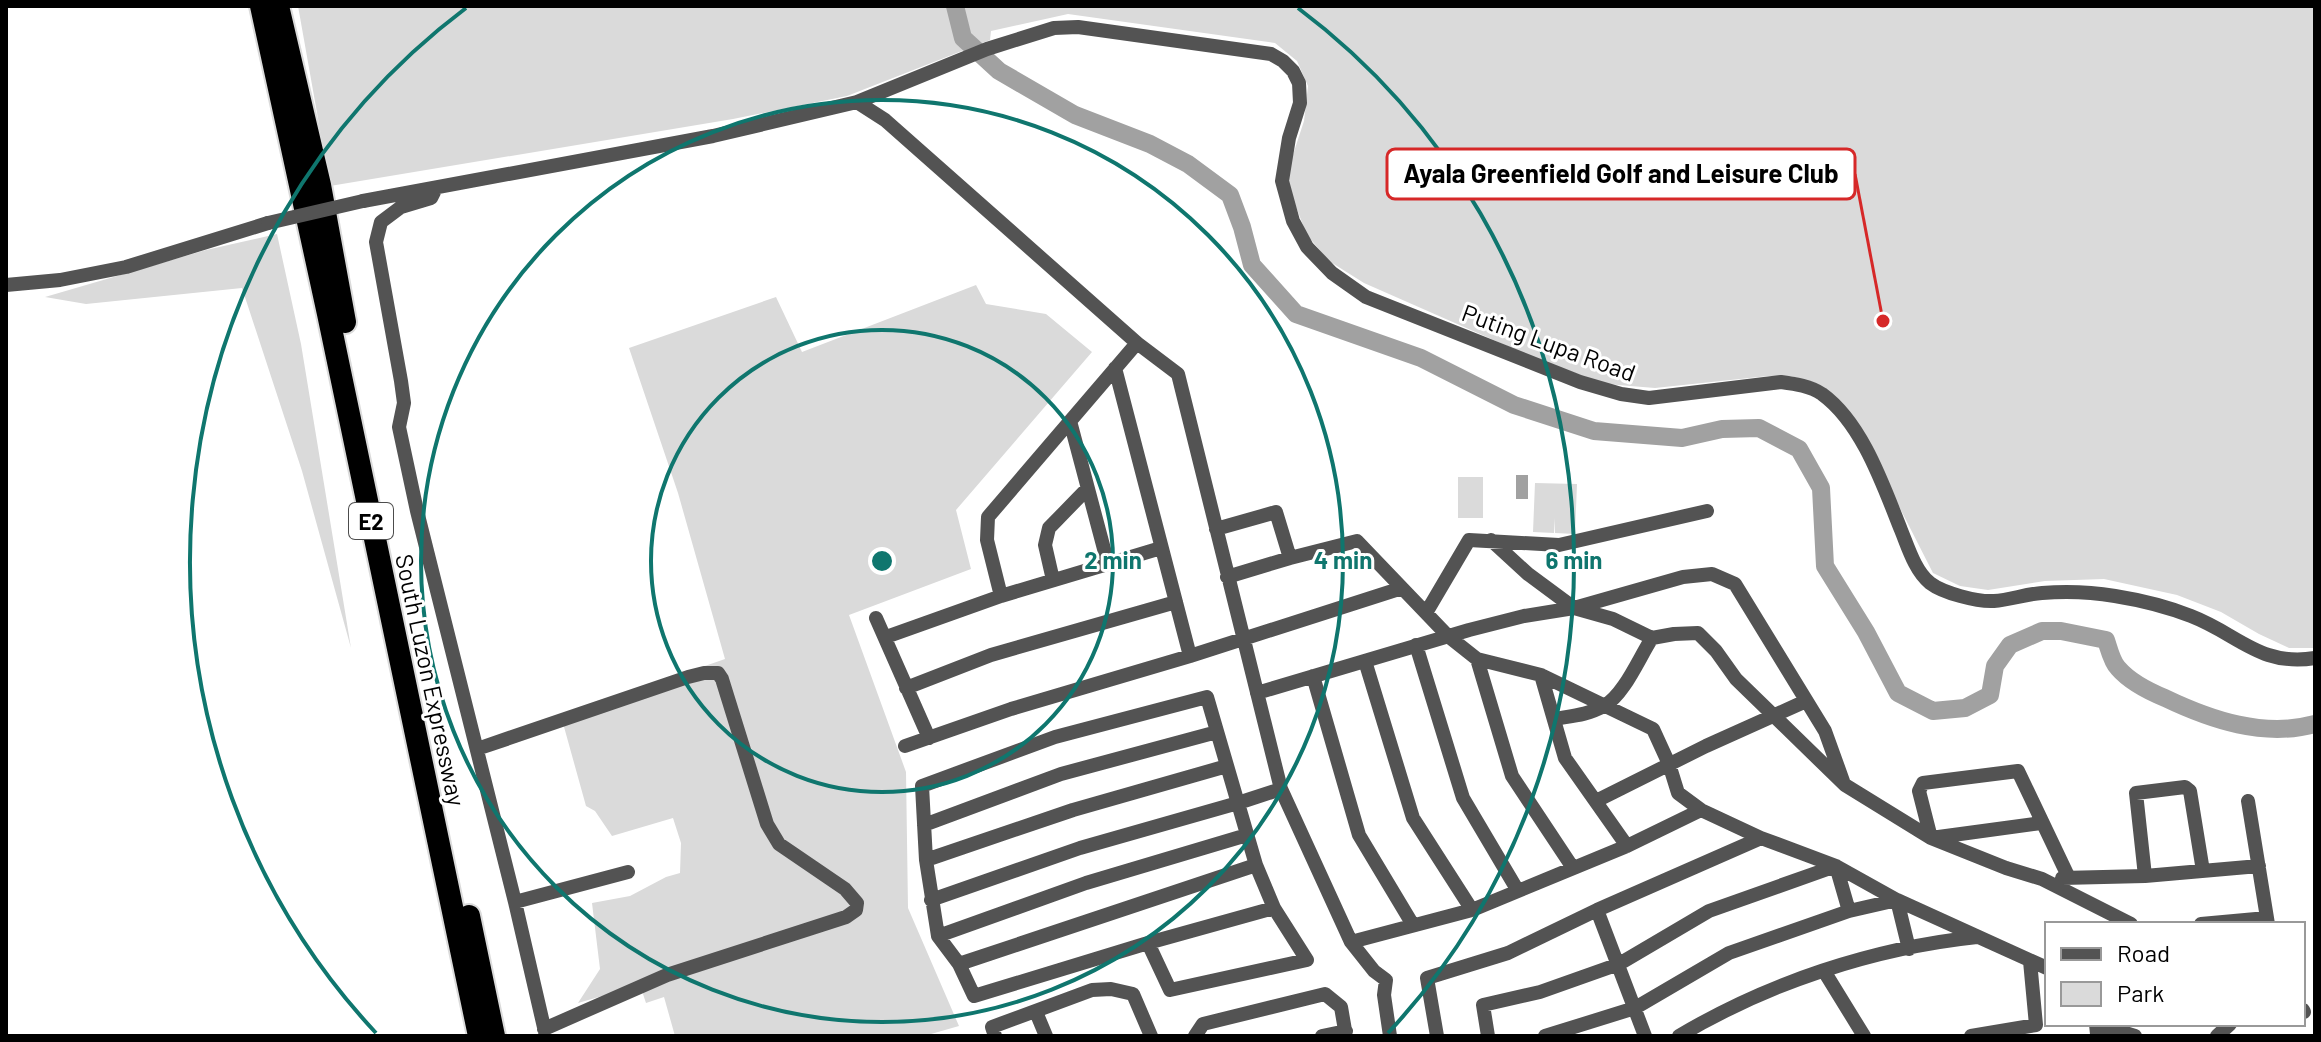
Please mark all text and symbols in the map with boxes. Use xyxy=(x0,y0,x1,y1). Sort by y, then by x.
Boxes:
callout: Ayala Greenfield Golf and Leisure Club xyxy=(1387,149,1855,199)
text: Ayala Greenfield Golf and Leisure Club xyxy=(1403,157,1839,188)
street label: Puting Lupa Road xyxy=(1458,297,1640,387)
road number: E2 xyxy=(349,503,393,539)
text: 2 min xyxy=(1084,545,1142,574)
text: 4 min xyxy=(1314,545,1372,574)
text: 6 min xyxy=(1546,545,1602,574)
centre of rings xyxy=(868,547,896,575)
street label: South Luzon Expressway xyxy=(390,551,472,809)
legend xyxy=(2045,922,2305,1026)
text: Road xyxy=(2117,938,2170,967)
text: Park xyxy=(2117,978,2164,1007)

